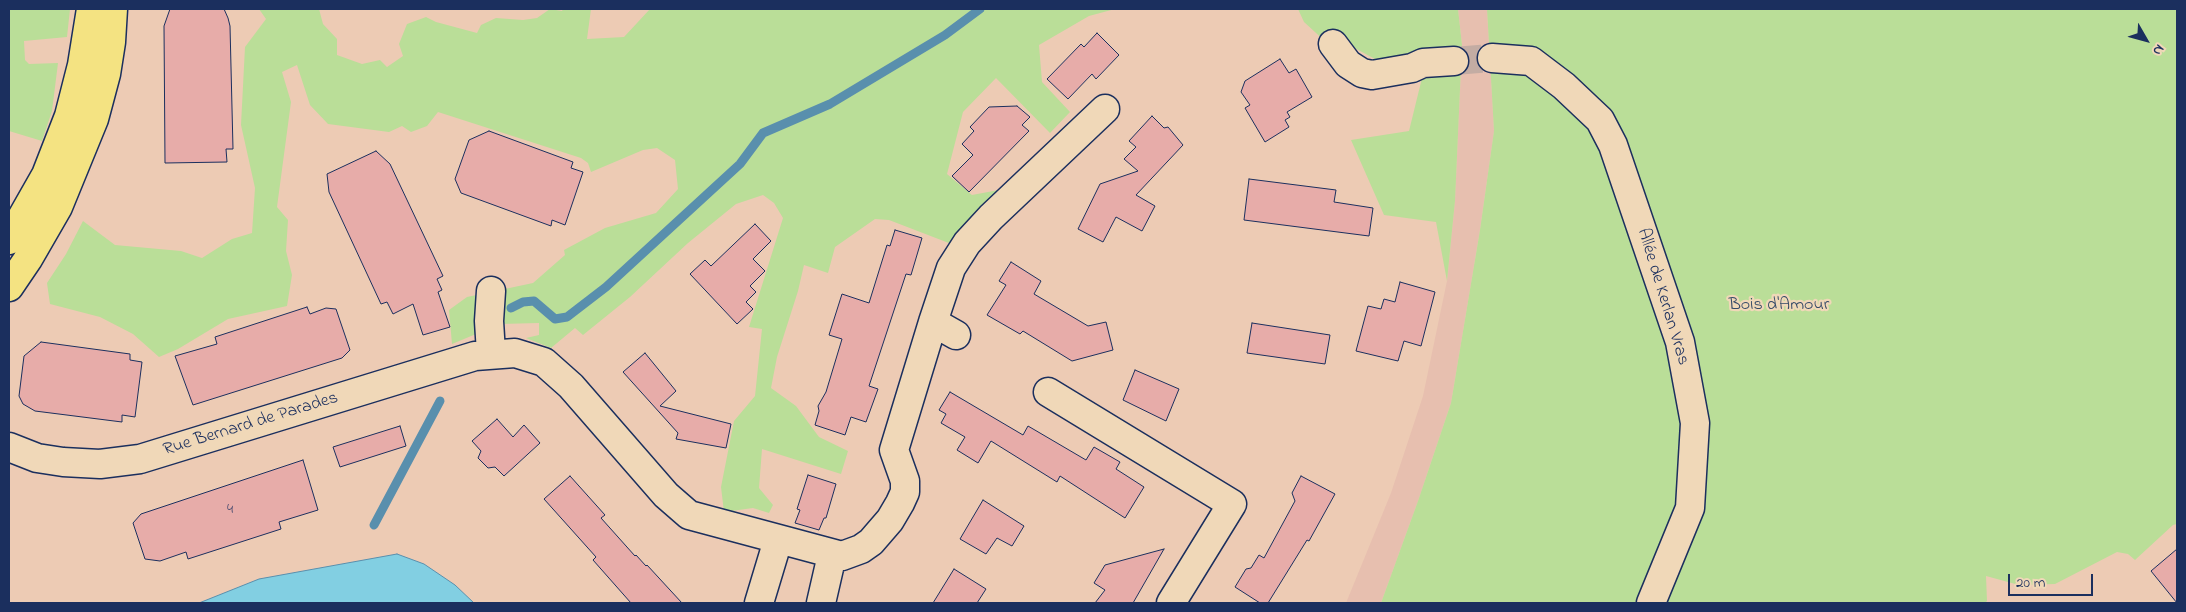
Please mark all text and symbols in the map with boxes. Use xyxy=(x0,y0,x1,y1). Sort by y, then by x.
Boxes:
north arrow xyxy=(2121,15,2171,65)
text: N xyxy=(2147,39,2169,60)
street label: Allée de Kerlan Vras xyxy=(1631,226,1693,368)
park label: Bois d'Amour xyxy=(1729,295,1829,317)
street label: Rue Bernard de Parades xyxy=(161,388,341,462)
house number: 4 xyxy=(227,502,233,520)
scale bar xyxy=(2011,564,2096,596)
text: 20 m xyxy=(2016,572,2045,594)

